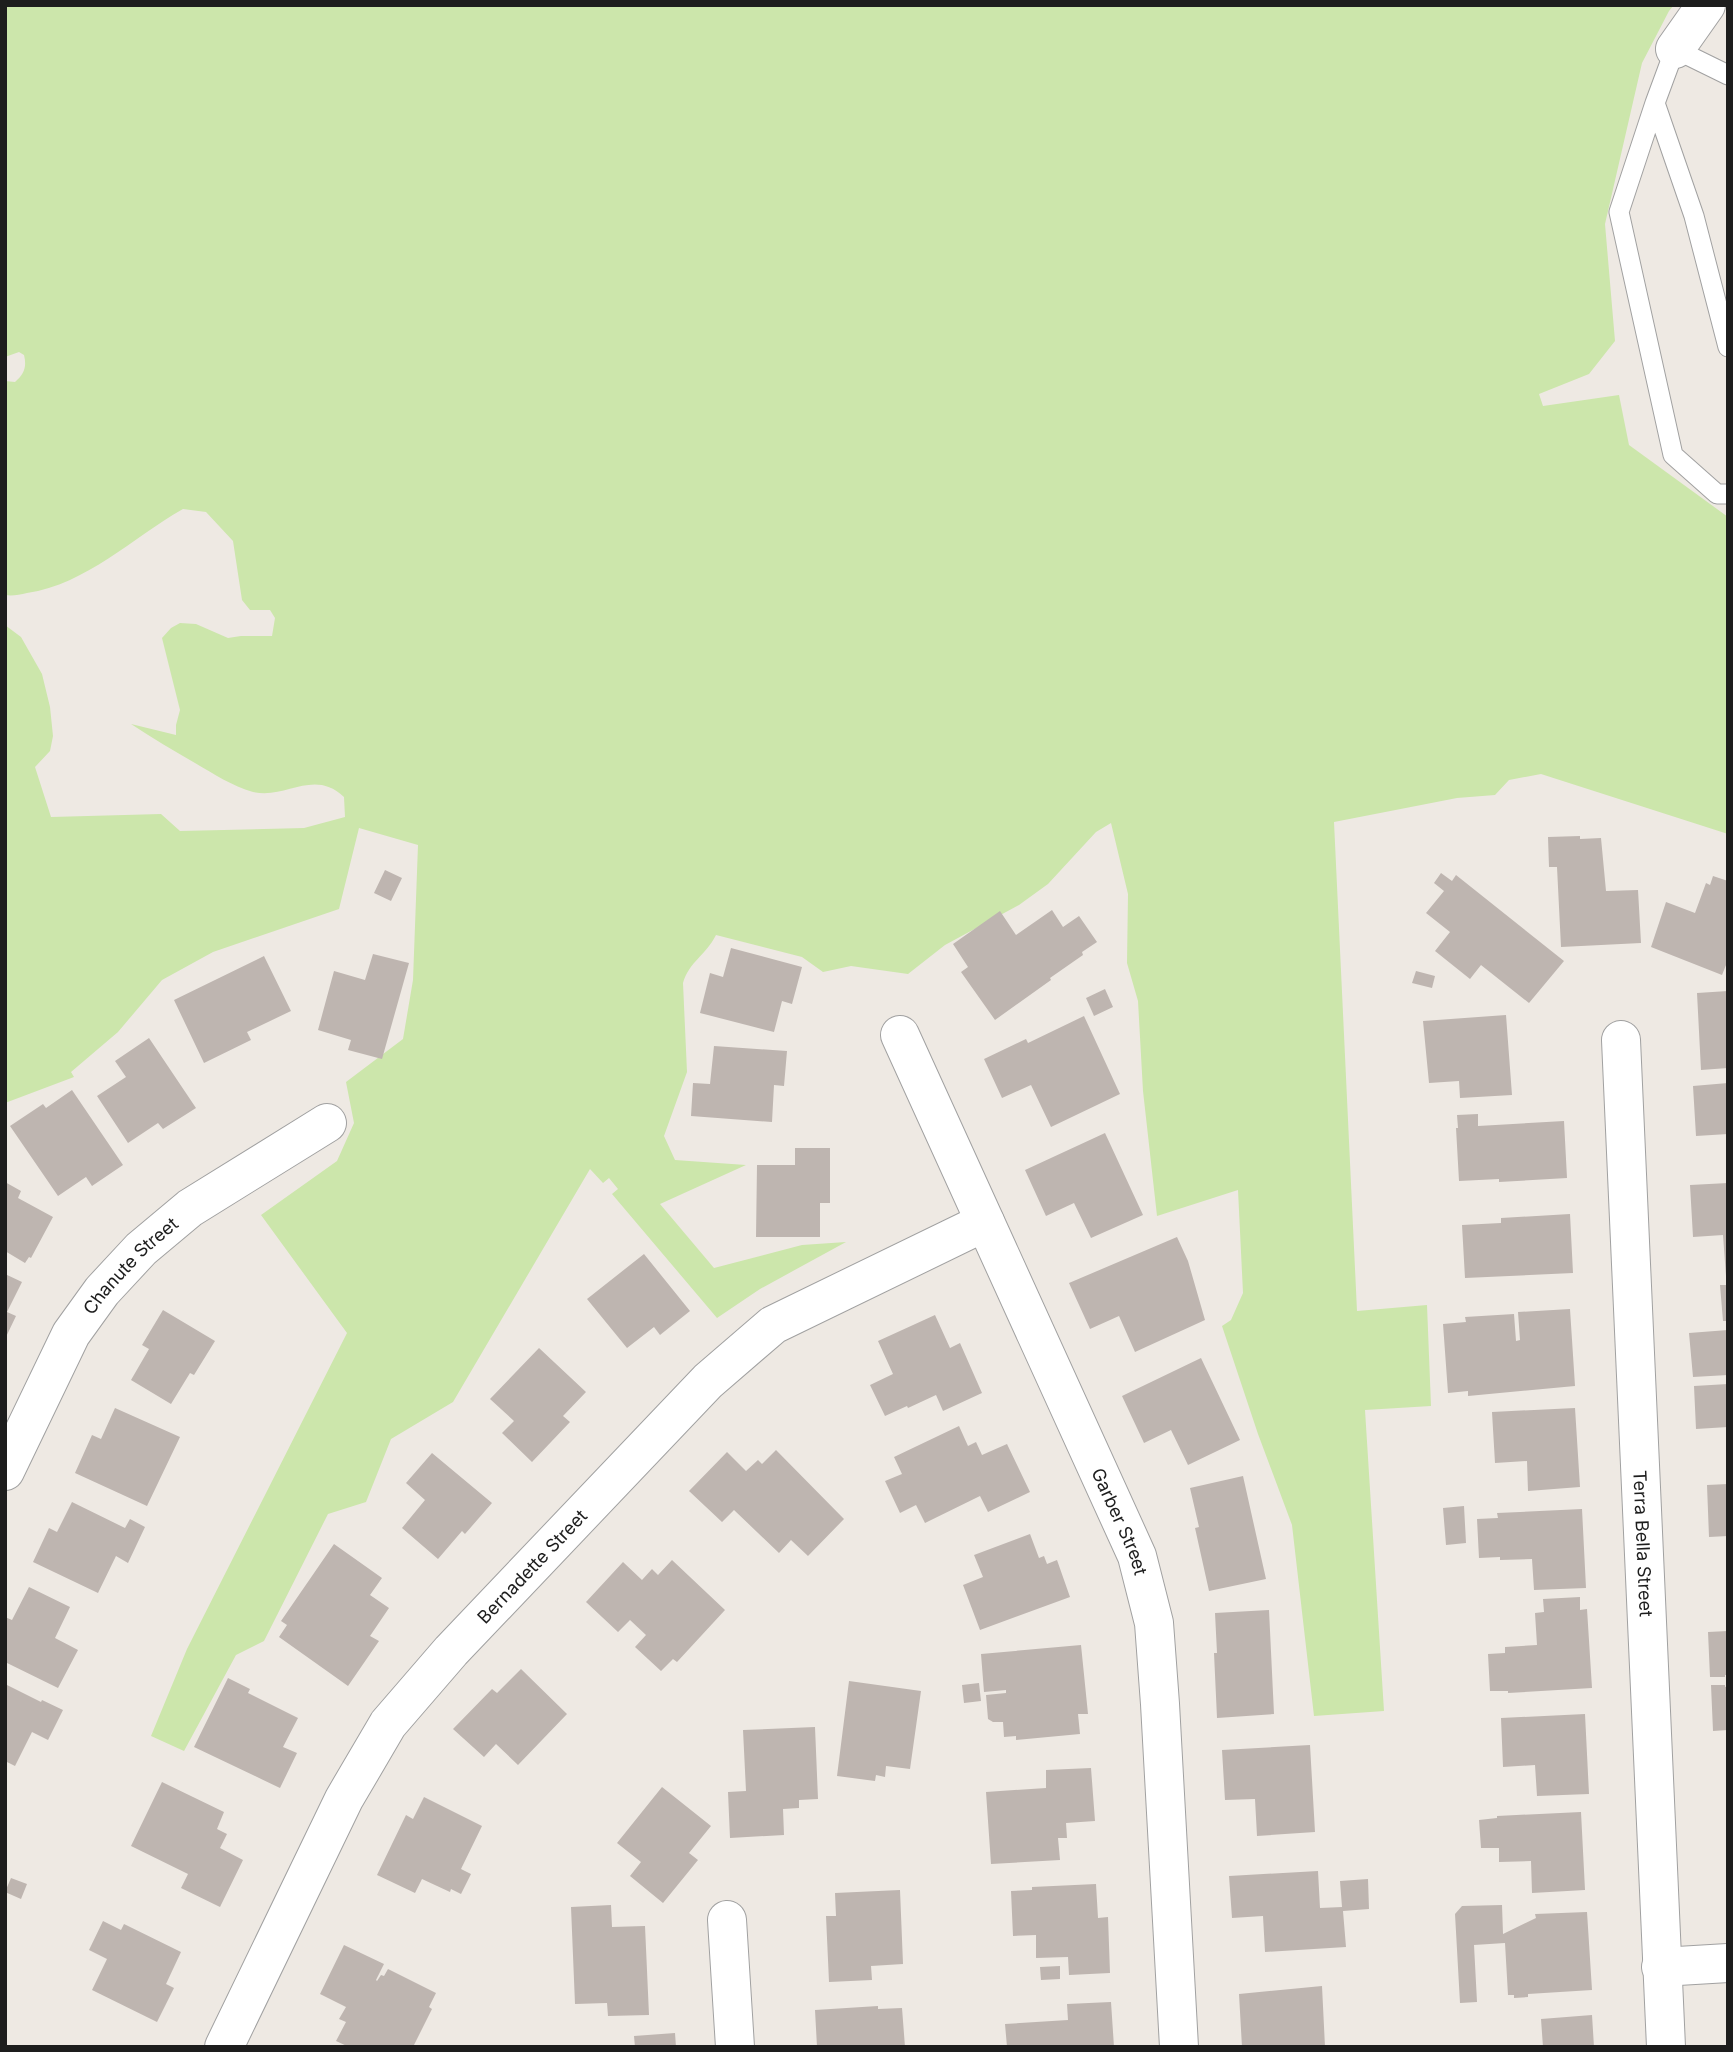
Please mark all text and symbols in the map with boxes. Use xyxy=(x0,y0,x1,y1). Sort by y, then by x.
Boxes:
street label: Chanute Street xyxy=(78,1212,182,1318)
street label: Garber Street xyxy=(1088,1464,1152,1577)
street label: Terra Bella Street xyxy=(1630,1470,1657,1617)
street label: Bernadette Street xyxy=(473,1505,591,1627)

